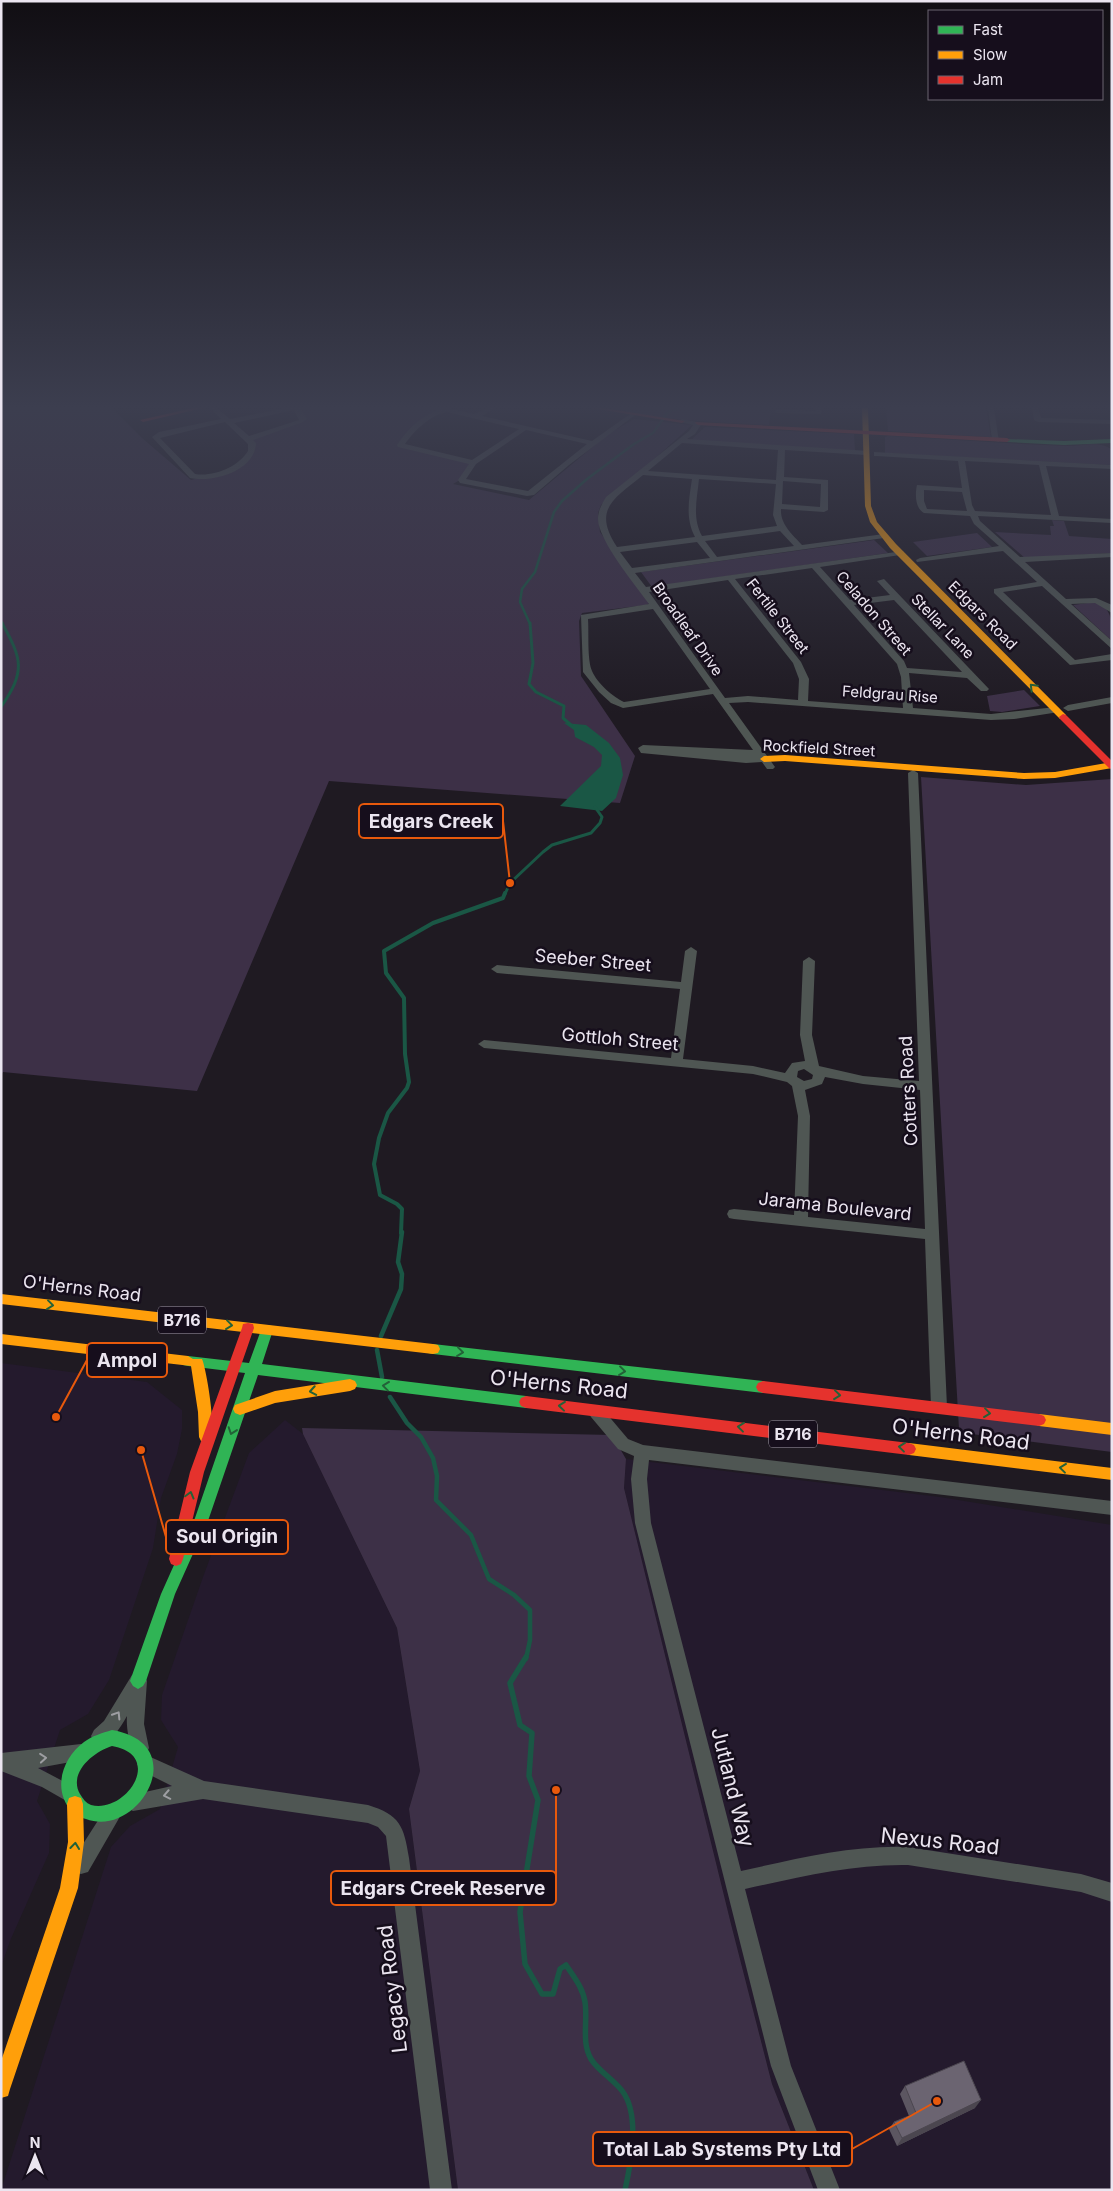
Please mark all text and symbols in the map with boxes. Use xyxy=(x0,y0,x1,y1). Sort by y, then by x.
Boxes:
legend xyxy=(928,10,1103,100)
text: Fast xyxy=(973,20,1003,39)
text: Slow xyxy=(973,45,1007,64)
text: Jam xyxy=(973,70,1003,89)
street label: Celadon Street xyxy=(832,567,916,659)
street label: Fertile Street xyxy=(743,575,813,658)
street label: Edgars Road xyxy=(945,577,1021,653)
street label: Broadleaf Drive xyxy=(649,579,727,679)
street label: Stellar Lane xyxy=(907,589,979,663)
street label: Feldgrau Rise xyxy=(841,681,939,707)
one-way arrow xyxy=(1029,683,1038,692)
street label: Rockfield Street xyxy=(762,736,876,760)
callout: Edgars Creek xyxy=(359,804,503,838)
text: Edgars Creek xyxy=(369,810,493,833)
street label: Seeber Street xyxy=(534,944,652,976)
street label: Gottloh Street xyxy=(561,1023,679,1055)
street label: Cotters Road xyxy=(895,1035,921,1147)
street label: Jarama Boulevard xyxy=(758,1188,912,1224)
street label: O'Herns Road xyxy=(22,1270,142,1306)
one-way arrow xyxy=(46,1299,54,1310)
road number: B716 xyxy=(158,1306,206,1334)
one-way arrow xyxy=(225,1319,233,1330)
callout: Ampol xyxy=(87,1343,167,1377)
one-way arrow xyxy=(457,1346,465,1357)
text: Ampol xyxy=(97,1349,157,1372)
street label: O'Herns Road xyxy=(489,1364,629,1404)
one-way arrow xyxy=(618,1365,626,1376)
one-way arrow xyxy=(382,1381,390,1392)
one-way arrow xyxy=(309,1385,318,1395)
one-way arrow xyxy=(833,1389,841,1400)
one-way arrow xyxy=(558,1401,566,1412)
one-way arrow xyxy=(983,1407,991,1418)
street label: O'Herns Road xyxy=(891,1413,1031,1455)
road number: B716 xyxy=(769,1420,817,1448)
one-way arrow xyxy=(737,1422,745,1433)
one-way arrow xyxy=(228,1427,238,1435)
one-way arrow xyxy=(898,1442,906,1453)
one-way arrow xyxy=(1059,1463,1067,1474)
one-way arrow xyxy=(185,1492,195,1500)
callout: Soul Origin xyxy=(166,1520,288,1554)
text: Soul Origin xyxy=(176,1525,278,1548)
one-way arrow xyxy=(111,1712,121,1721)
street label: Jutland Way xyxy=(706,1725,760,1850)
one-way arrow xyxy=(40,1753,48,1764)
one-way arrow xyxy=(162,1790,171,1800)
street label: Nexus Road xyxy=(879,1822,1001,1860)
one-way arrow xyxy=(69,1841,80,1849)
callout: Edgars Creek Reserve xyxy=(331,1871,556,1905)
text: Edgars Creek Reserve xyxy=(341,1877,545,1900)
street label: Legacy Road xyxy=(372,1924,412,2054)
north arrow xyxy=(10,2131,60,2181)
callout: Total Lab Systems Pty Ltd xyxy=(593,2132,852,2166)
text: N xyxy=(30,2134,40,2151)
text: Total Lab Systems Pty Ltd xyxy=(603,2138,841,2161)

